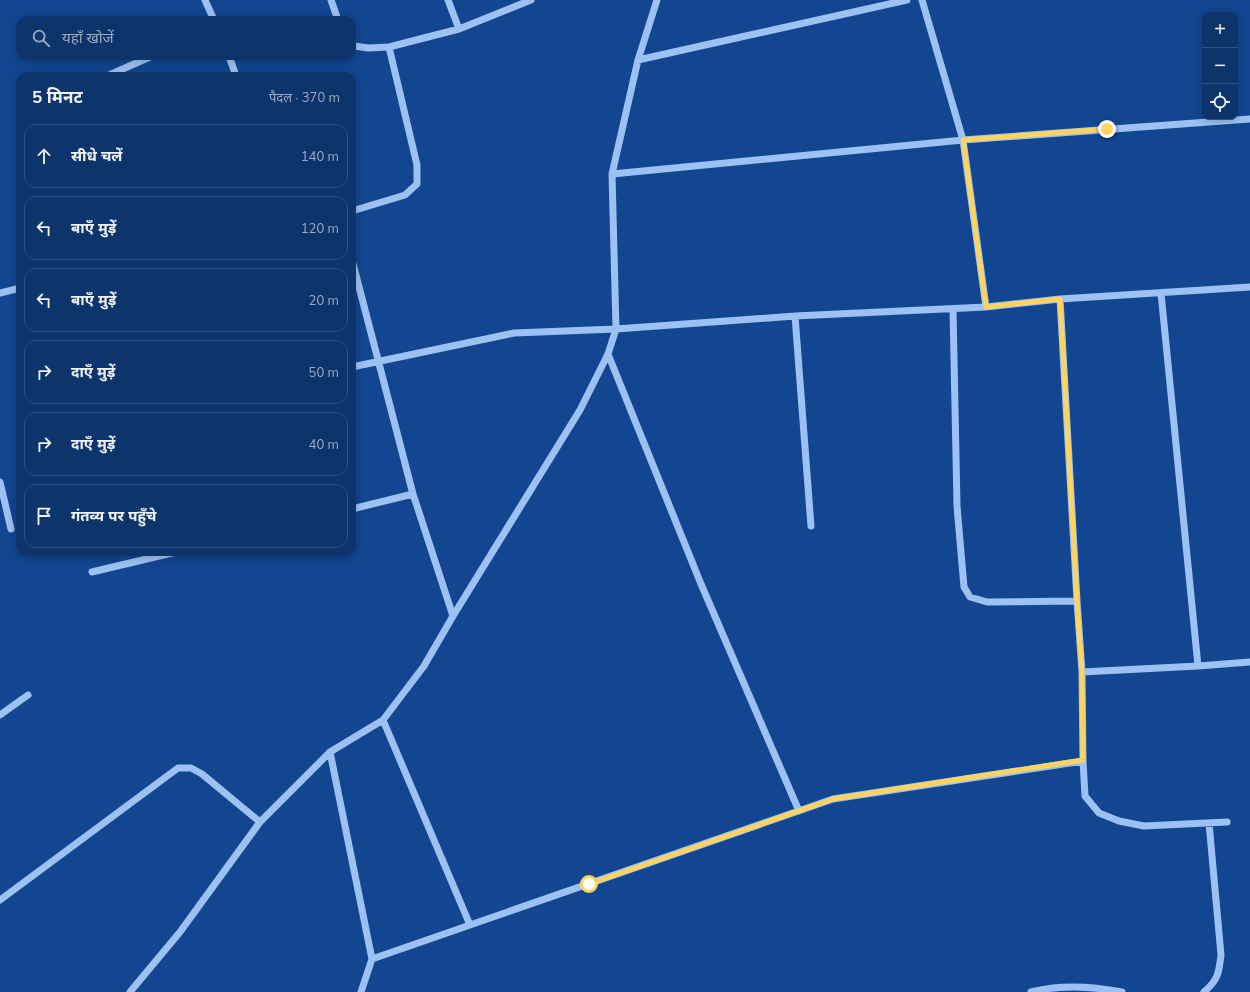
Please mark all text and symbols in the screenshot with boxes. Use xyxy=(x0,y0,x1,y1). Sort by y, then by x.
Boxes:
map controls xyxy=(1202,12,1238,120)
button: + xyxy=(1202,12,1238,48)
search box xyxy=(16,16,356,60)
icon: search xyxy=(30,27,52,49)
text: यहाँ खोजें xyxy=(62,28,114,47)
button: − xyxy=(1202,48,1238,84)
button: locate xyxy=(1202,84,1238,120)
text: 5 मिनट xyxy=(32,86,83,107)
text: पैदल · 370 m xyxy=(269,89,340,105)
route end xyxy=(1098,120,1116,138)
icon: ahead xyxy=(33,145,55,167)
text: सीधे चलें xyxy=(71,146,122,165)
text: 140 m xyxy=(301,148,339,164)
icon: left xyxy=(33,217,55,239)
text: बाएँ मुड़ें xyxy=(71,218,116,237)
text: 120 m xyxy=(301,220,339,236)
icon: left xyxy=(33,289,55,311)
text: बाएँ मुड़ें xyxy=(71,290,116,309)
text: 20 m xyxy=(309,292,339,308)
icon: right xyxy=(33,361,55,383)
text: दाएँ मुड़ें xyxy=(71,362,115,381)
text: 50 m xyxy=(309,364,339,380)
icon: right xyxy=(33,433,55,455)
text: दाएँ मुड़ें xyxy=(71,434,115,453)
text: 40 m xyxy=(309,436,339,452)
icon: arrive xyxy=(33,505,55,527)
text: गंतव्य पर पहुँचे xyxy=(71,506,156,525)
route start xyxy=(580,875,598,893)

